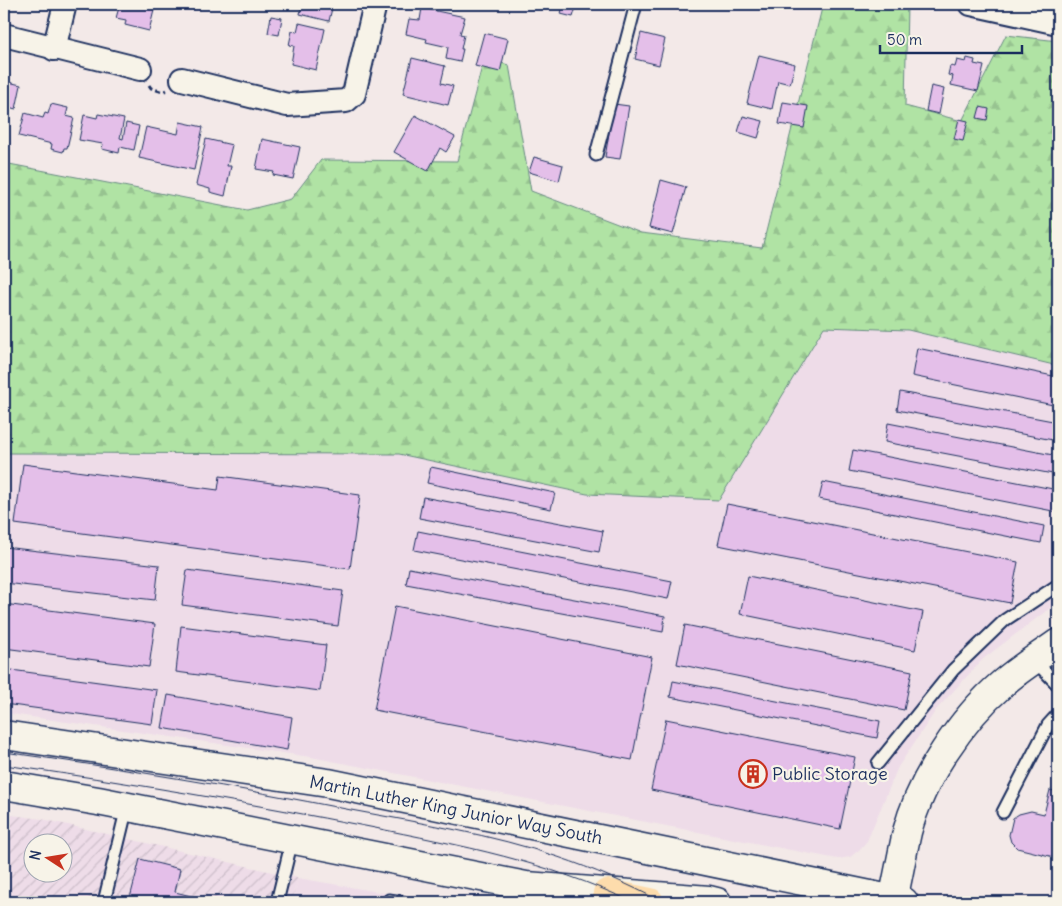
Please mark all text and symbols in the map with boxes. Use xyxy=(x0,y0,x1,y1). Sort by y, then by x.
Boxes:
scale bar xyxy=(880,22,1022,54)
text: 50 m xyxy=(887,30,922,49)
building icon: Public Storage xyxy=(738,759,768,789)
place label: Public Storage xyxy=(772,762,888,785)
street label: Martin Luther King Junior Way South xyxy=(308,770,605,849)
north arrow xyxy=(22,834,72,884)
text: N xyxy=(25,849,45,862)

